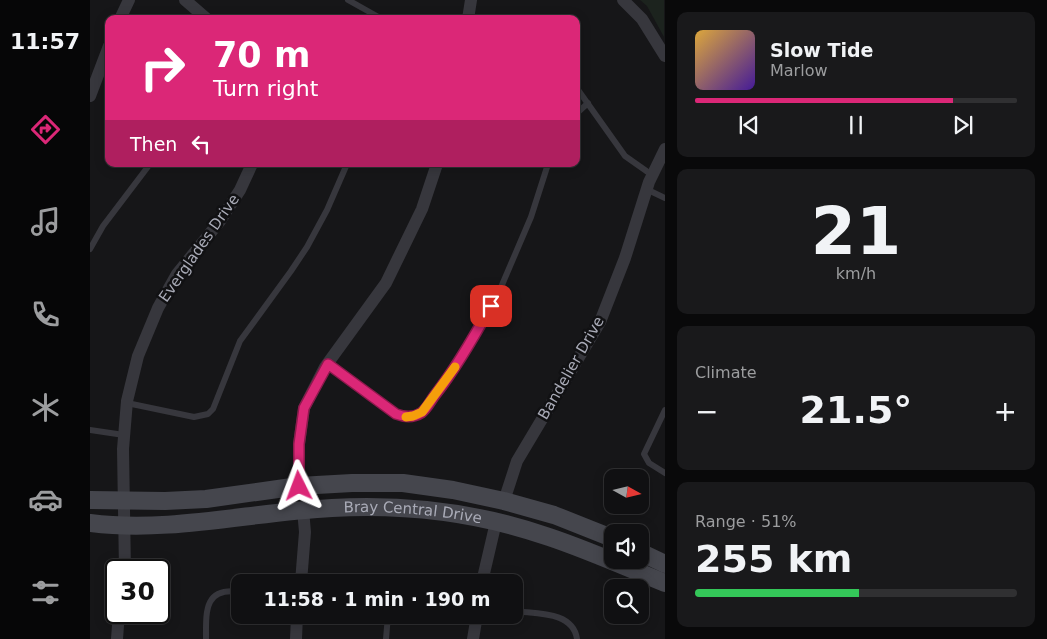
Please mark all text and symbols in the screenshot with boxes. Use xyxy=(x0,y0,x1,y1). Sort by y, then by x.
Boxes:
text: 11:57 xyxy=(10,29,80,54)
icon: right xyxy=(130,35,195,100)
text: 70 m xyxy=(213,35,310,75)
text: Slow Tide xyxy=(770,39,873,61)
text: Marlow xyxy=(770,61,828,80)
text: Turn right xyxy=(213,76,318,101)
icon: previous xyxy=(735,111,763,139)
icon: pause xyxy=(842,111,870,139)
icon: next xyxy=(949,111,977,139)
icon: directions xyxy=(28,112,63,147)
icon: left xyxy=(187,130,215,158)
text: Then xyxy=(130,133,177,155)
street label: Everglades Drive xyxy=(155,191,243,305)
text: 21 xyxy=(811,194,901,269)
icon: music xyxy=(28,204,63,239)
text: km/h xyxy=(836,264,876,283)
pin xyxy=(470,285,512,327)
icon: arrive xyxy=(477,292,505,320)
icon: phone xyxy=(28,297,63,332)
street label: Bandelier Drive xyxy=(534,313,608,423)
text: Climate xyxy=(695,363,757,382)
text: 21.5° xyxy=(800,388,912,432)
icon: climate xyxy=(28,390,63,425)
text: − xyxy=(695,395,718,428)
text: + xyxy=(994,395,1017,428)
position arrow xyxy=(272,459,324,511)
north arrow xyxy=(604,469,649,514)
map controls xyxy=(604,469,649,624)
icon: car xyxy=(28,482,63,517)
street label: Bray Central Drive xyxy=(343,498,483,527)
text: Range · 51% xyxy=(695,512,797,531)
button: sound xyxy=(604,524,649,569)
text: 255 km xyxy=(695,537,852,581)
speed limit sign: 30 xyxy=(105,559,170,624)
icon: filters xyxy=(28,575,63,610)
button: search xyxy=(604,579,649,624)
text: 11:58 · 1 min · 190 m xyxy=(263,588,491,610)

